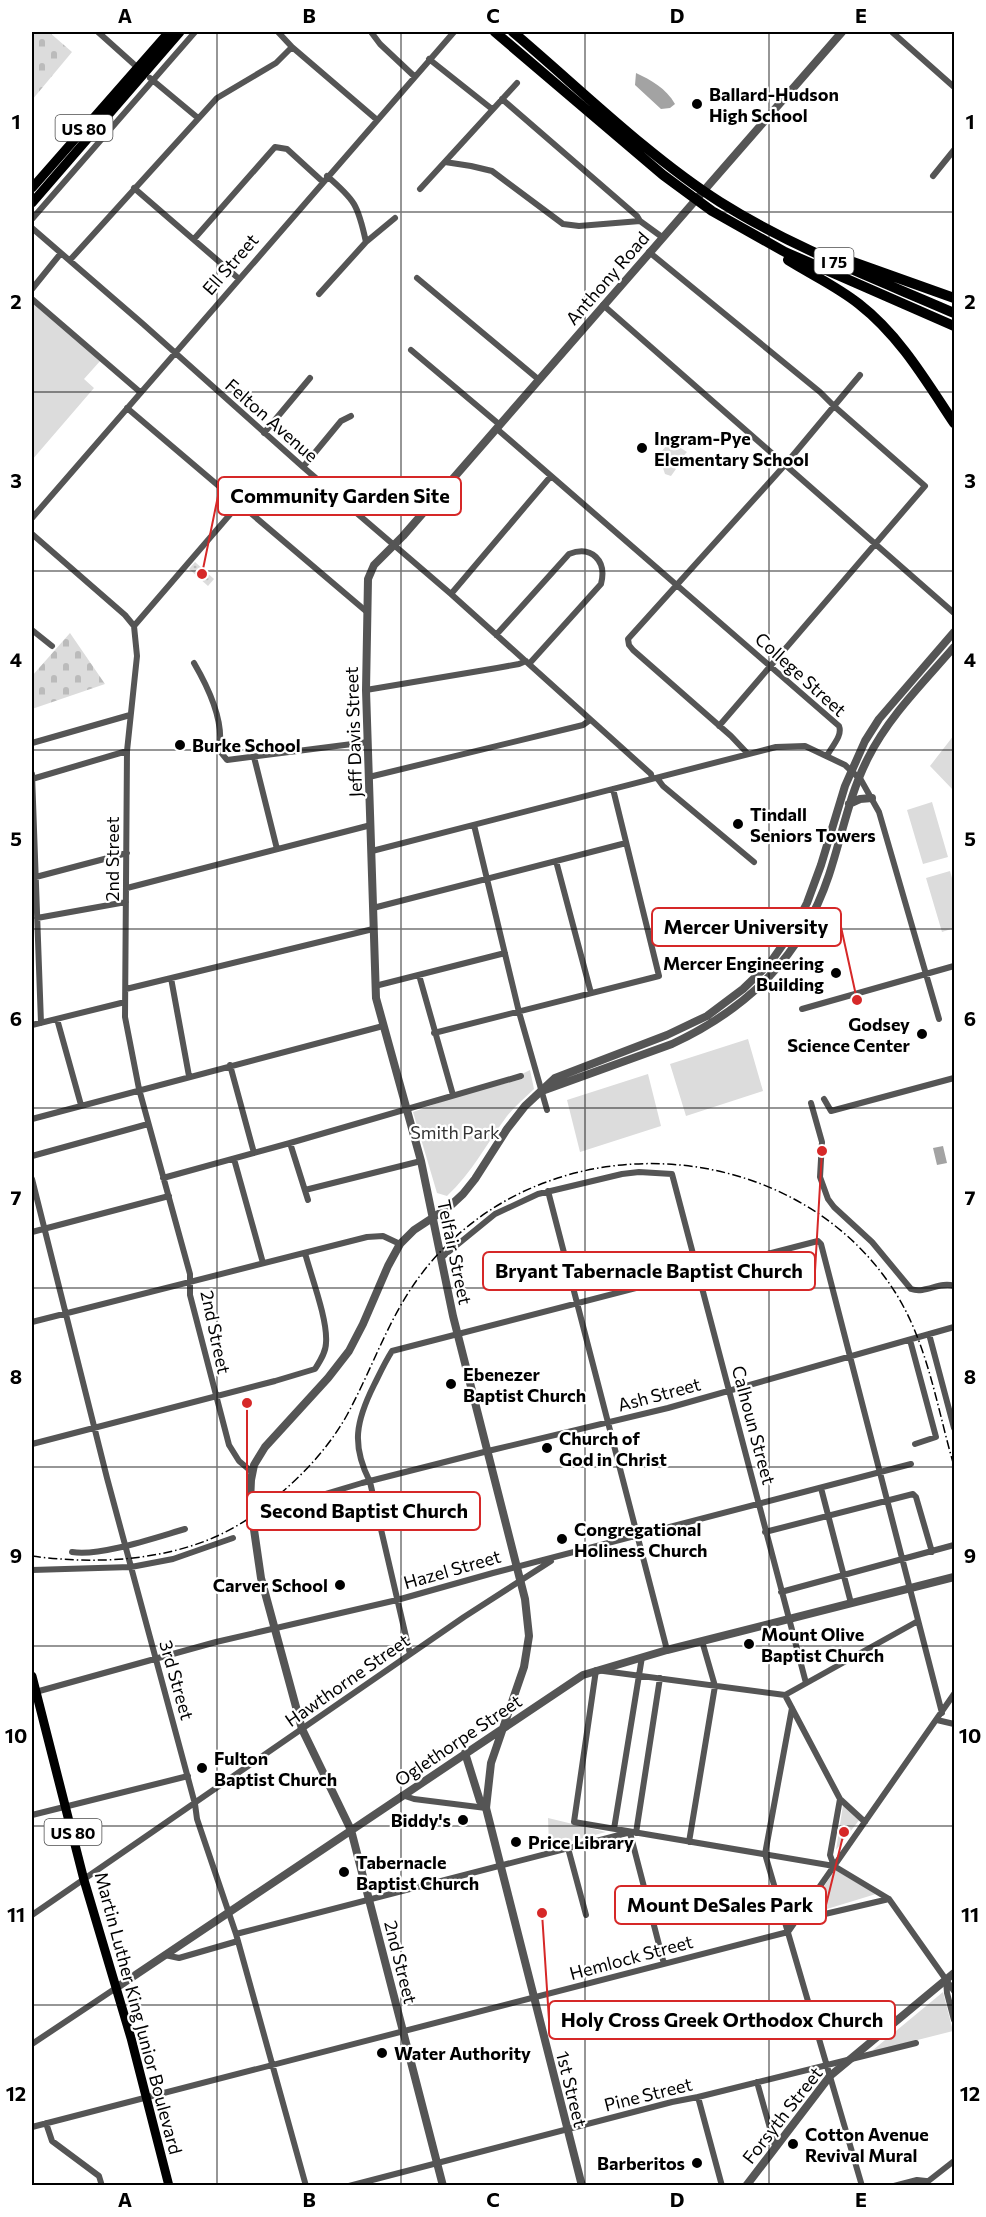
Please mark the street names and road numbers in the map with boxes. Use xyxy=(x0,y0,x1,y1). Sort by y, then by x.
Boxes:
road number: US 80 xyxy=(56,115,112,141)
street label: Anthony Road xyxy=(561,227,653,329)
street label: Ell Street xyxy=(197,229,263,299)
road number: I 75 xyxy=(814,248,854,274)
street label: Felton Avenue xyxy=(221,374,323,466)
street label: College Street xyxy=(751,627,851,721)
street label: Jeff Davis Street xyxy=(340,666,366,798)
street label: 2nd Street xyxy=(101,816,123,902)
street label: Telfair Street xyxy=(433,1198,477,1306)
street label: 2nd Street xyxy=(196,1288,236,1376)
street label: Calhoun Street xyxy=(728,1363,780,1487)
street label: Ash Street xyxy=(615,1372,703,1416)
street label: Hazel Street xyxy=(401,1545,503,1593)
street label: Hawthorne Street xyxy=(281,1629,413,1731)
street label: 3rd Street xyxy=(155,1638,199,1722)
street label: Oglethorpe Street xyxy=(390,1689,526,1791)
road number: US 80 xyxy=(44,1819,101,1845)
street label: Martin Luther King Junior Boulevard xyxy=(91,1869,187,2157)
street label: 2nd Street xyxy=(380,1918,422,2006)
street label: Hemlock Street xyxy=(567,1930,695,1984)
street label: 1st Street xyxy=(552,2049,592,2129)
street label: Forsyth Street xyxy=(737,2062,827,2168)
street label: Pine Street xyxy=(602,2072,694,2116)

